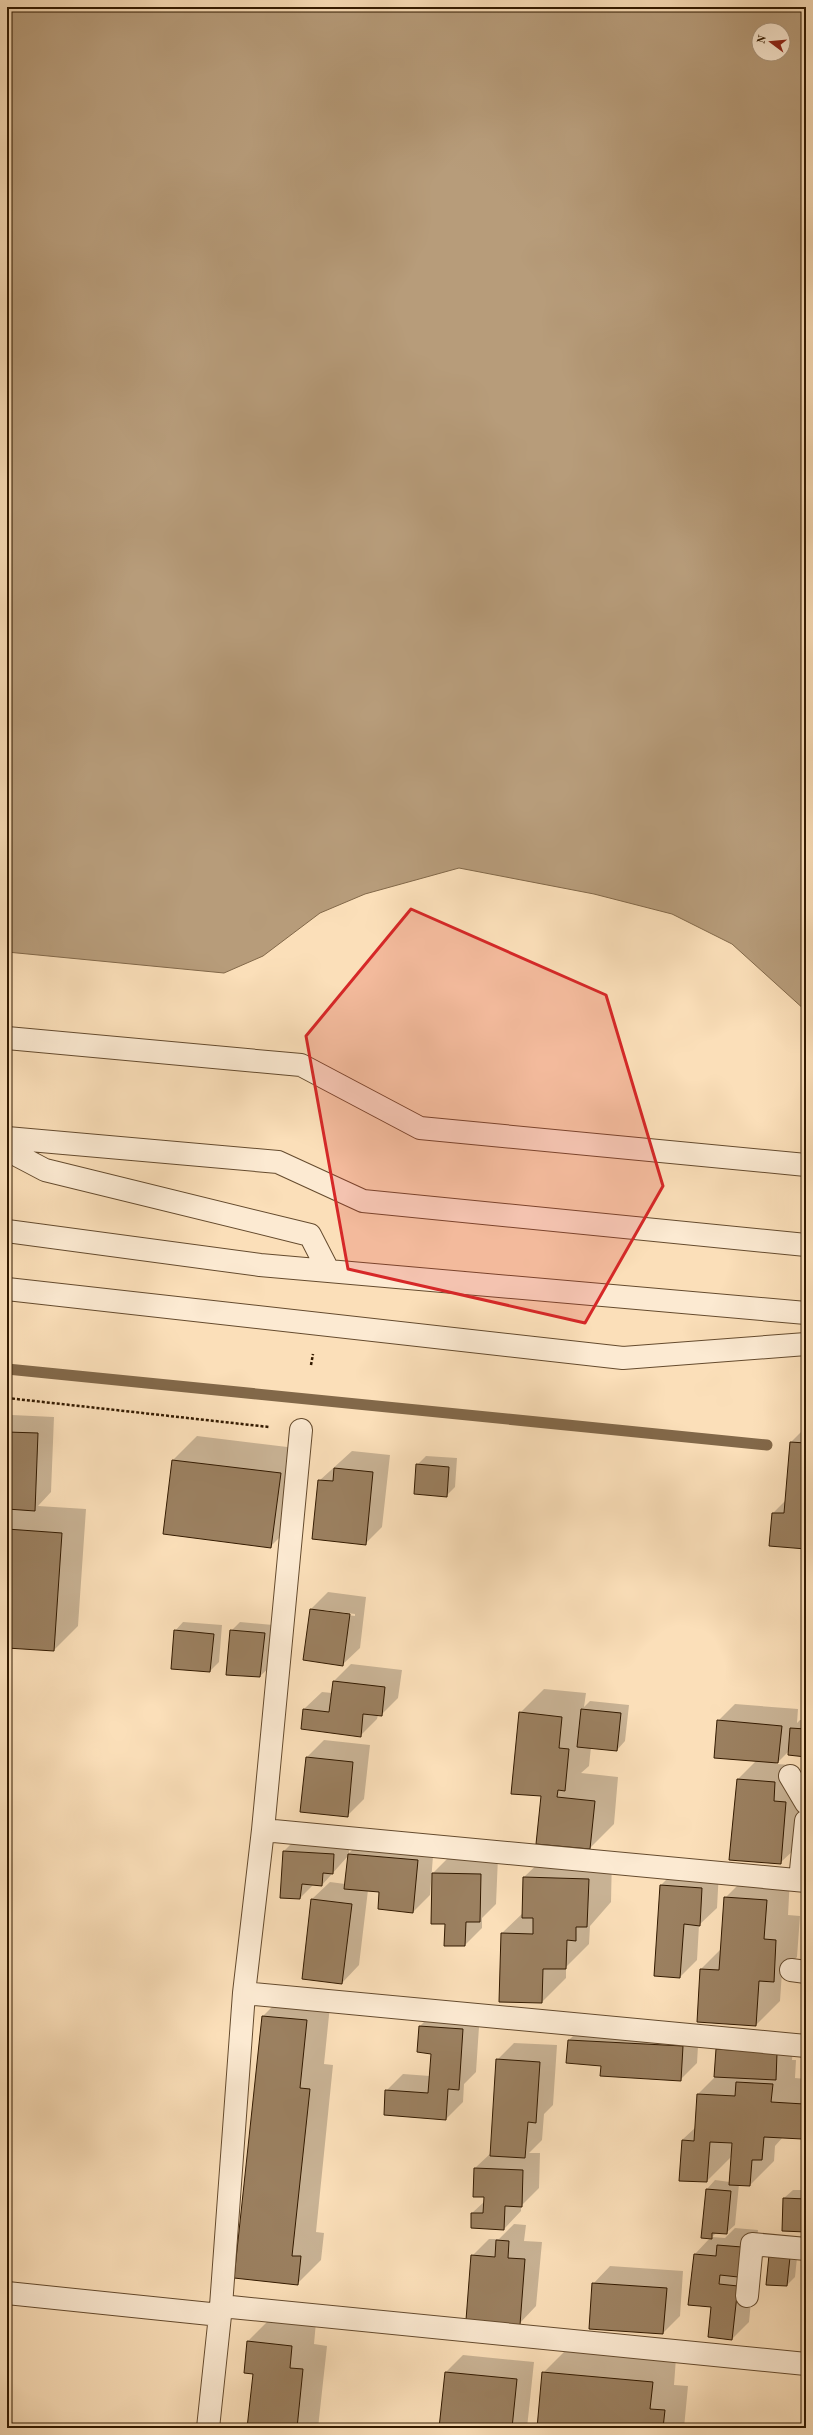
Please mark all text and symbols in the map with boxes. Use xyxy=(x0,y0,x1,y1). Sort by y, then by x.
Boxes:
north arrow xyxy=(751,22,791,62)
text: N xyxy=(756,34,769,45)

